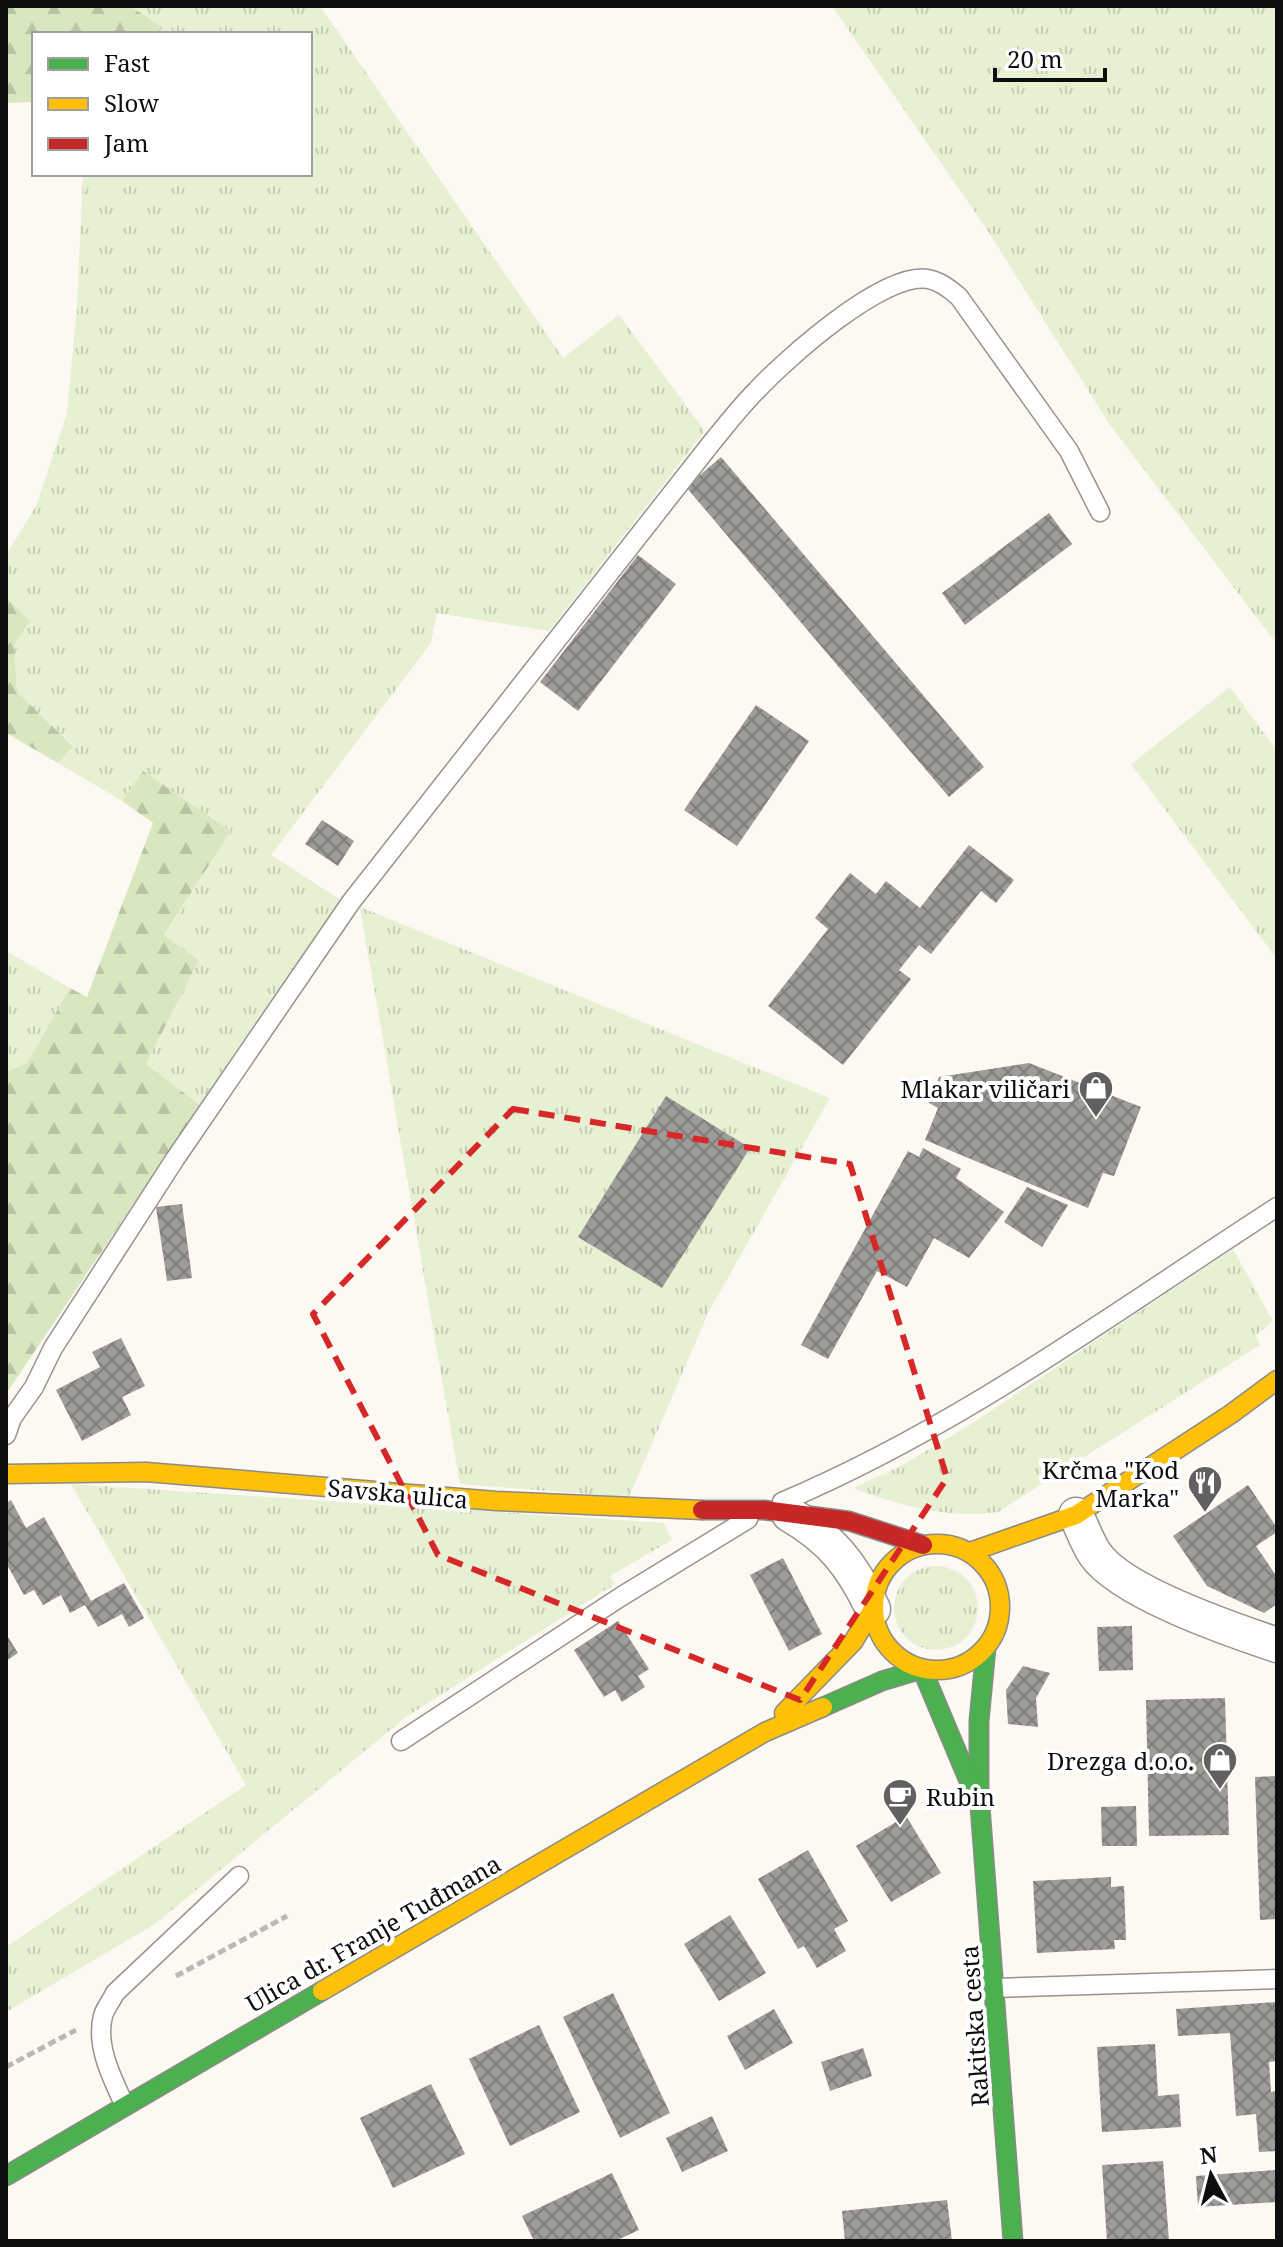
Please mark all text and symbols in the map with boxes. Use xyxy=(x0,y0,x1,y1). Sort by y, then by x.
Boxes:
legend xyxy=(32,32,312,176)
scale bar xyxy=(995,32,1105,82)
text: 20 m xyxy=(1007,42,1063,75)
text: Fast xyxy=(104,46,150,79)
text: Slow xyxy=(104,86,159,119)
text: Jam xyxy=(103,126,149,159)
shop icon: Mlakar viličari xyxy=(1077,1069,1115,1119)
place label: Mlakar viličari xyxy=(900,1072,1070,1105)
place label: Krčma "Kod Marka" xyxy=(1042,1453,1179,1514)
restaurant icon: Krčma "Kod Marka" xyxy=(1186,1464,1224,1514)
street label: Savska ulica xyxy=(326,1470,470,1516)
shop icon: Drezga d.o.o. xyxy=(1201,1741,1239,1791)
place label: Drezga d.o.o. xyxy=(1047,1744,1194,1777)
cafe icon: Rubin xyxy=(881,1777,919,1827)
place label: Rubin xyxy=(926,1780,995,1813)
street label: Ulica dr. Franje Tuđmana xyxy=(240,1846,506,2020)
street label: Rakitska cesta xyxy=(952,1944,996,2108)
north arrow xyxy=(1171,2135,1251,2215)
text: N xyxy=(1198,2138,1219,2170)

